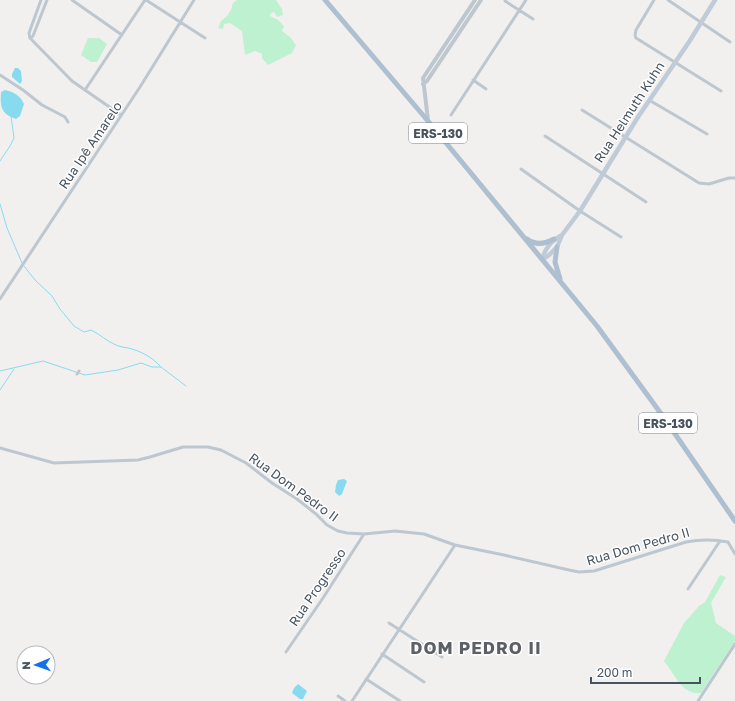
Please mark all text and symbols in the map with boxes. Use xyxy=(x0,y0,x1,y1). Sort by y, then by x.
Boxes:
street label: Rua Helmuth Kuhn xyxy=(590,59,668,165)
street label: Rua Ipê Amarelo xyxy=(55,98,125,192)
road number: ERS-130 xyxy=(409,123,467,143)
road number: ERS-130 xyxy=(639,413,697,433)
street label: Rua Dom Pedro II xyxy=(246,449,342,525)
street label: Rua Dom Pedro II xyxy=(584,524,692,568)
street label: Rua Progresso xyxy=(285,545,349,629)
district label: DOM PEDRO II xyxy=(410,637,542,658)
north arrow xyxy=(16,645,56,685)
scale bar xyxy=(591,659,700,685)
text: N xyxy=(19,661,32,670)
text: 200 m xyxy=(597,665,632,680)

